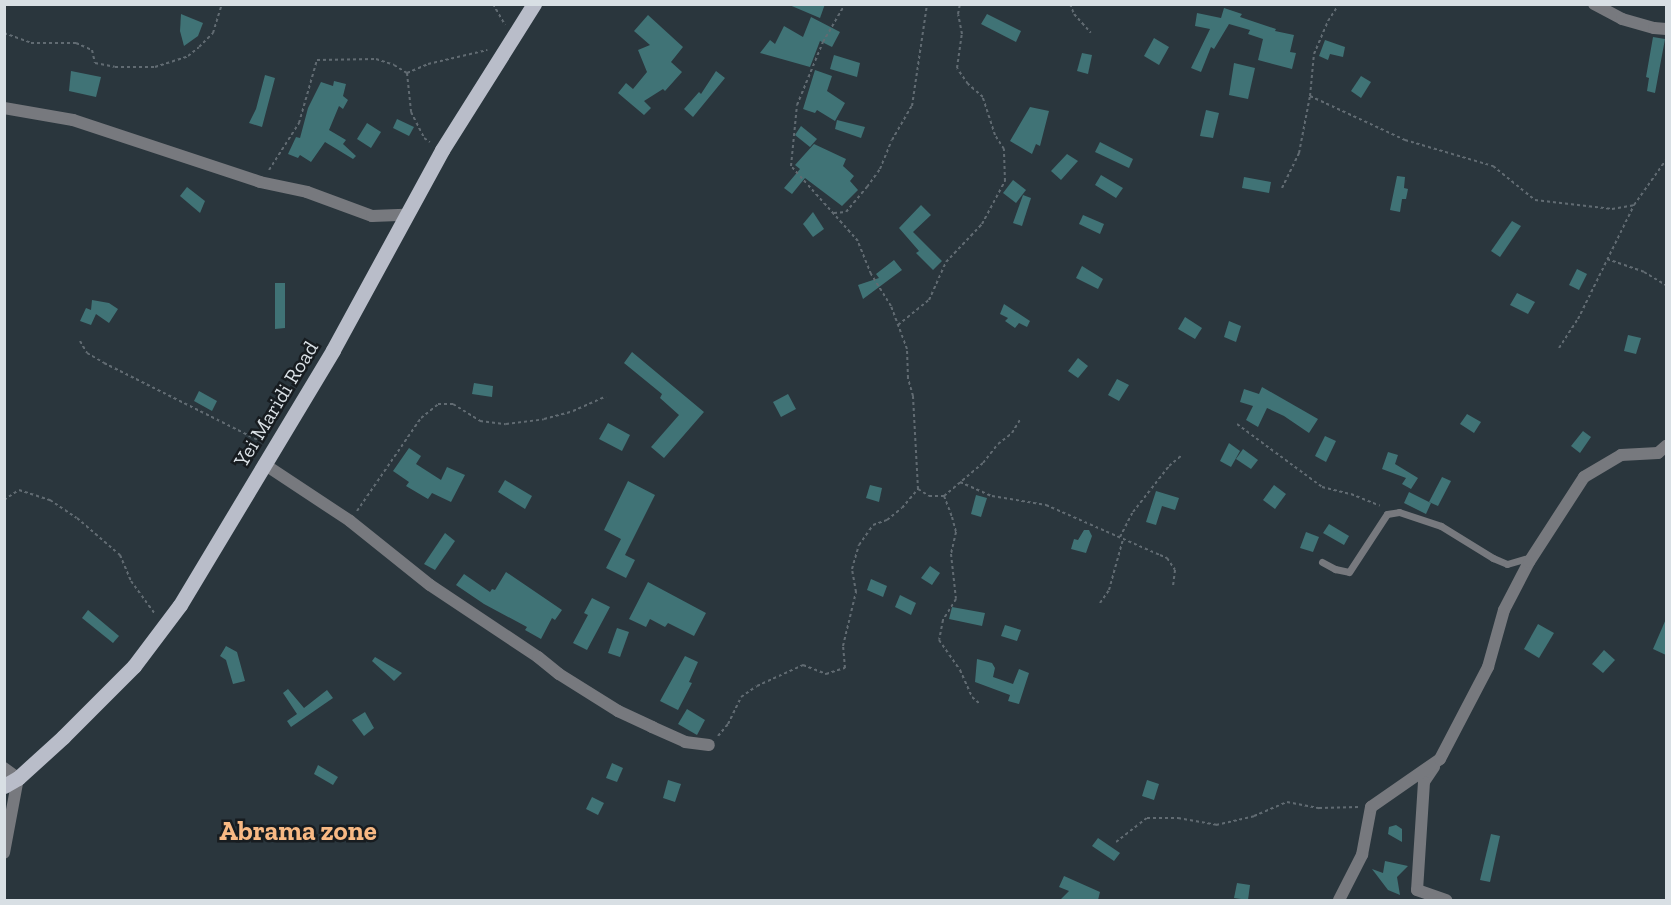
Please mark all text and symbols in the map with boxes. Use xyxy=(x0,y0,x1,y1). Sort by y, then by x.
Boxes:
street label: Yei Maridi Road xyxy=(229,337,323,471)
district label: Abrama zone xyxy=(219,816,377,848)

